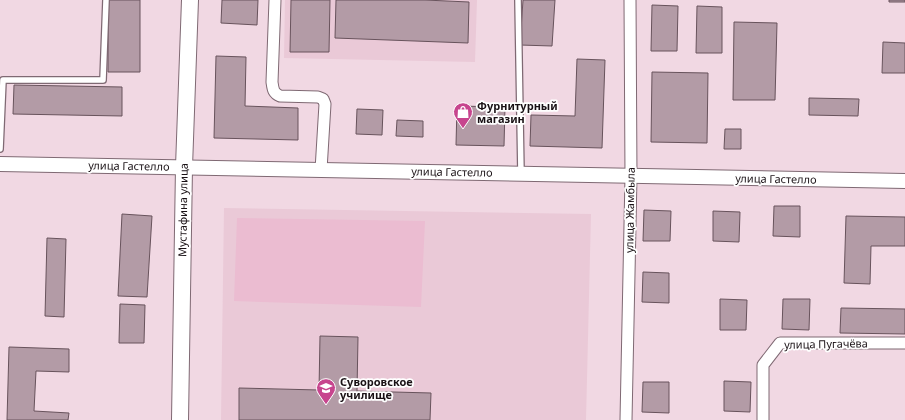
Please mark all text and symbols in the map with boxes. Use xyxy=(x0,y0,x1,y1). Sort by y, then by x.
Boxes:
place label: Фурнитурный магазин xyxy=(477,98,558,126)
shop icon: Фурнитурный магазин xyxy=(452,101,474,129)
street label: улица Гастелло xyxy=(88,157,170,174)
street label: Мустафина улица xyxy=(174,163,191,257)
street label: улица Гастелло xyxy=(411,163,493,180)
street label: улица Жамбыла xyxy=(621,167,638,253)
street label: улица Гастелло xyxy=(735,170,817,187)
street label: улица Пугачёва xyxy=(784,335,868,352)
place label: Суворовское училище xyxy=(339,374,413,402)
school or university icon: Суворовское училище xyxy=(315,377,337,405)

